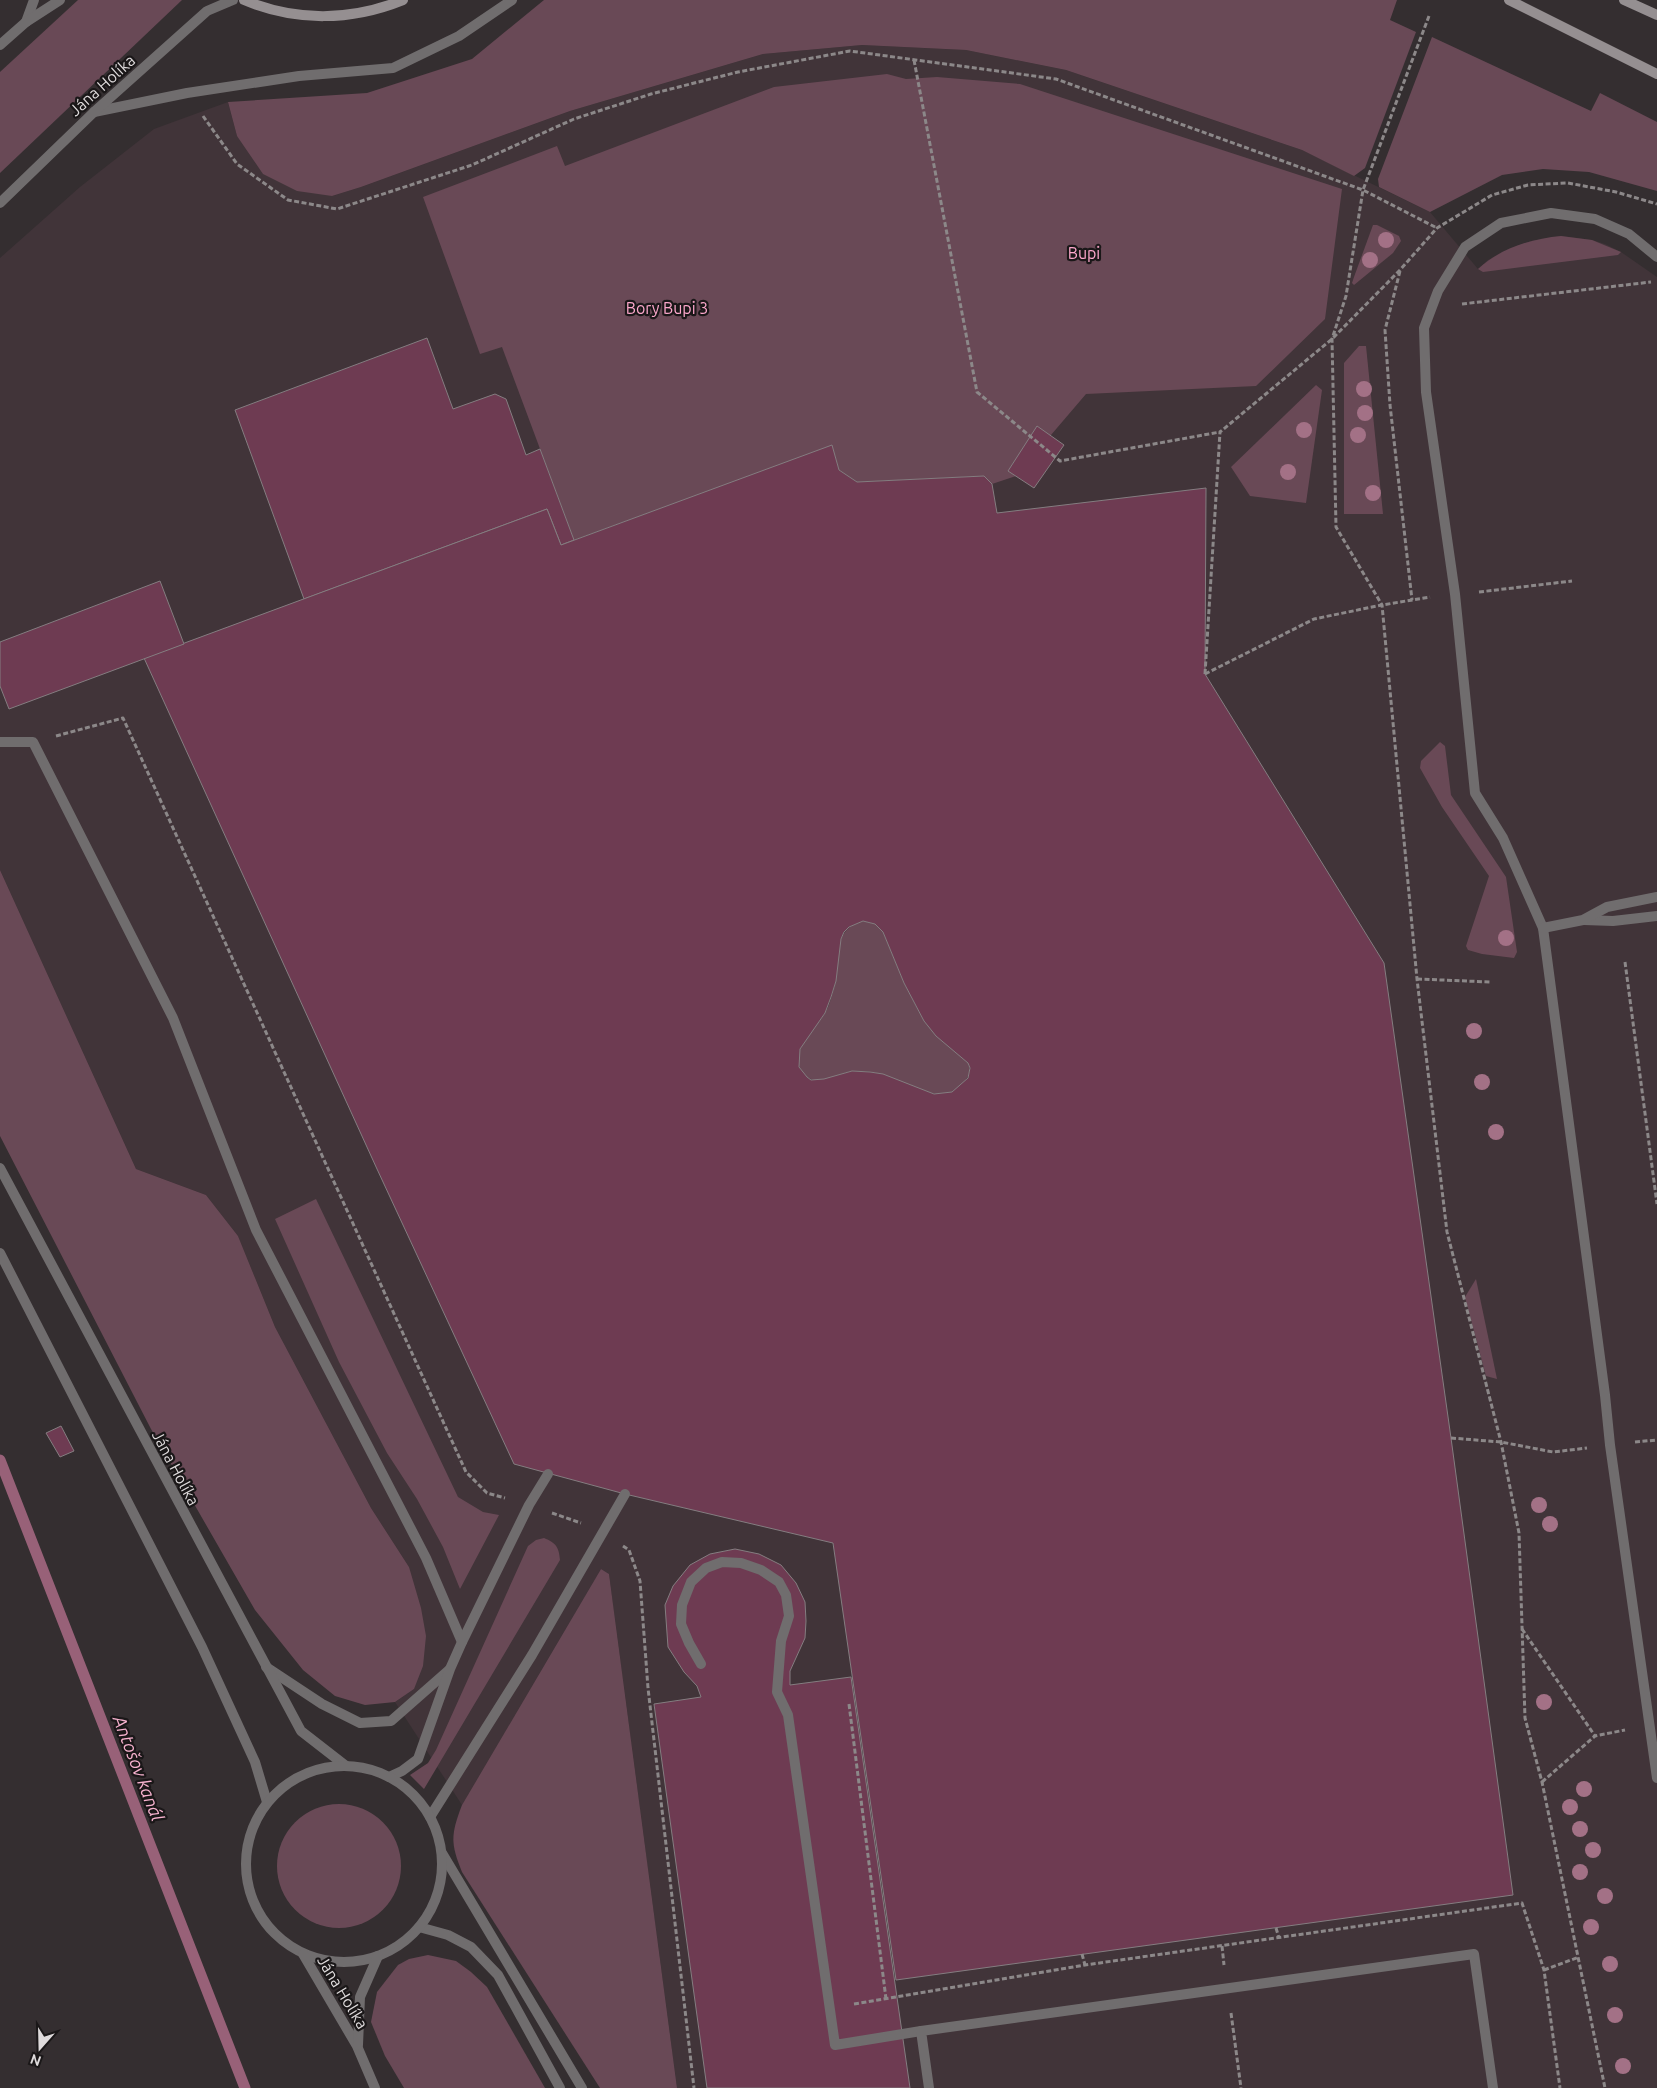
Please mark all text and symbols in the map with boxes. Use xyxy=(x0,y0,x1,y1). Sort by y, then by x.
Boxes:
street label: Jána Holíka xyxy=(66,51,138,119)
park label: Bupi xyxy=(1068,244,1100,262)
park label: Bory Bupi 3 xyxy=(626,299,708,317)
street label: Jána Holíka xyxy=(149,1428,203,1508)
water label: Antošov kanál xyxy=(109,1711,168,1824)
street label: Jána Holíka xyxy=(314,1952,372,2032)
north arrow xyxy=(15,2023,65,2073)
text: N xyxy=(28,2051,43,2070)

